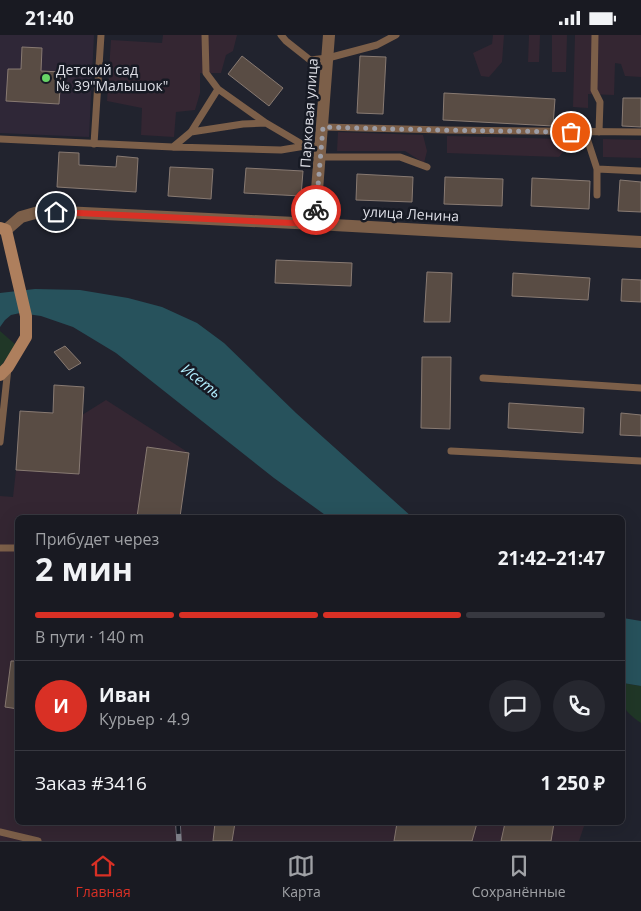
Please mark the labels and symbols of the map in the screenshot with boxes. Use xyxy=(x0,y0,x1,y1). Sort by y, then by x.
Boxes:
street label: Парковая улица xyxy=(295,57,322,168)
place label: Детский сад № 39"Малышок" xyxy=(56,60,168,95)
marker: Детский сад № 39"Малышок" xyxy=(40,72,52,84)
pin xyxy=(550,111,592,153)
courier xyxy=(291,185,341,235)
pin xyxy=(35,191,77,233)
street label: улица Ленина xyxy=(362,201,460,226)
water label: Исеть xyxy=(177,358,226,402)

